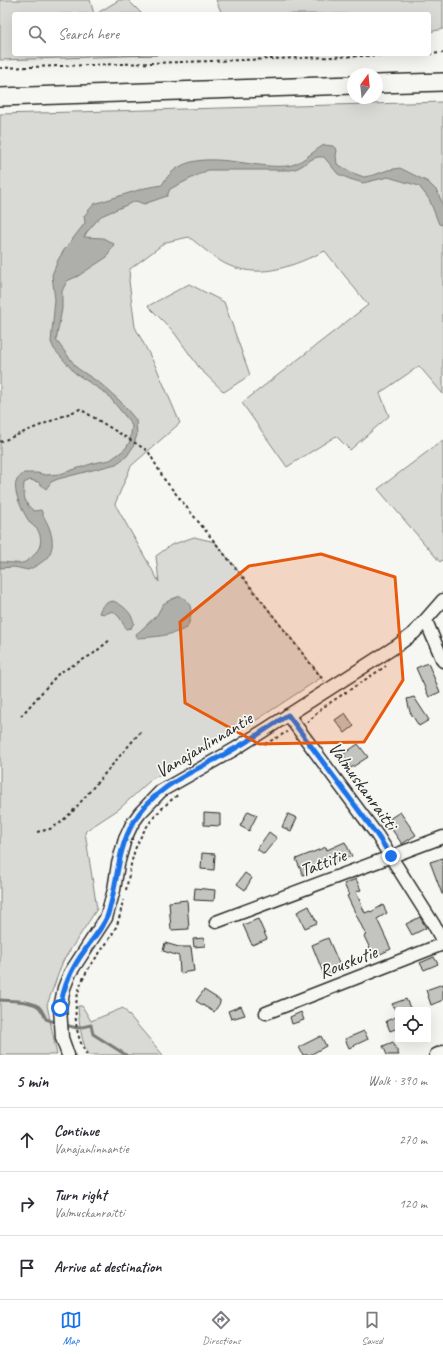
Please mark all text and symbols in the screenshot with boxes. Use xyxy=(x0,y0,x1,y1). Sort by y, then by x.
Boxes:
search box xyxy=(12,12,431,56)
icon: search xyxy=(26,23,48,45)
text: Search here xyxy=(58,25,119,44)
north arrow xyxy=(347,68,383,104)
street label: Vanajanlinnantie xyxy=(151,706,258,783)
street label: Valmuskanraitti xyxy=(323,737,404,837)
street label: Tattitie xyxy=(297,843,351,883)
route end xyxy=(382,847,400,865)
street label: Rouskutie xyxy=(316,939,382,984)
route start xyxy=(51,999,69,1017)
map controls xyxy=(395,1007,431,1043)
button: locate xyxy=(395,1007,431,1043)
text: 5 min xyxy=(16,1071,48,1092)
text: Walk · 390 m xyxy=(368,1073,427,1089)
text: Continue xyxy=(54,1122,99,1141)
icon: ahead xyxy=(16,1129,38,1151)
text: 270 m xyxy=(399,1132,427,1148)
text: Vanajanlinnantie xyxy=(54,1141,129,1157)
text: Turn right xyxy=(54,1186,107,1205)
icon: right xyxy=(16,1193,38,1215)
text: 120 m xyxy=(399,1196,427,1212)
text: Valmuskanraitti xyxy=(54,1205,125,1221)
icon: arrive xyxy=(16,1257,38,1279)
text: Arrive at destination xyxy=(54,1258,161,1277)
tab: Map xyxy=(60,1309,82,1347)
tab: Directions xyxy=(202,1309,241,1347)
tab: Saved xyxy=(361,1309,383,1347)

